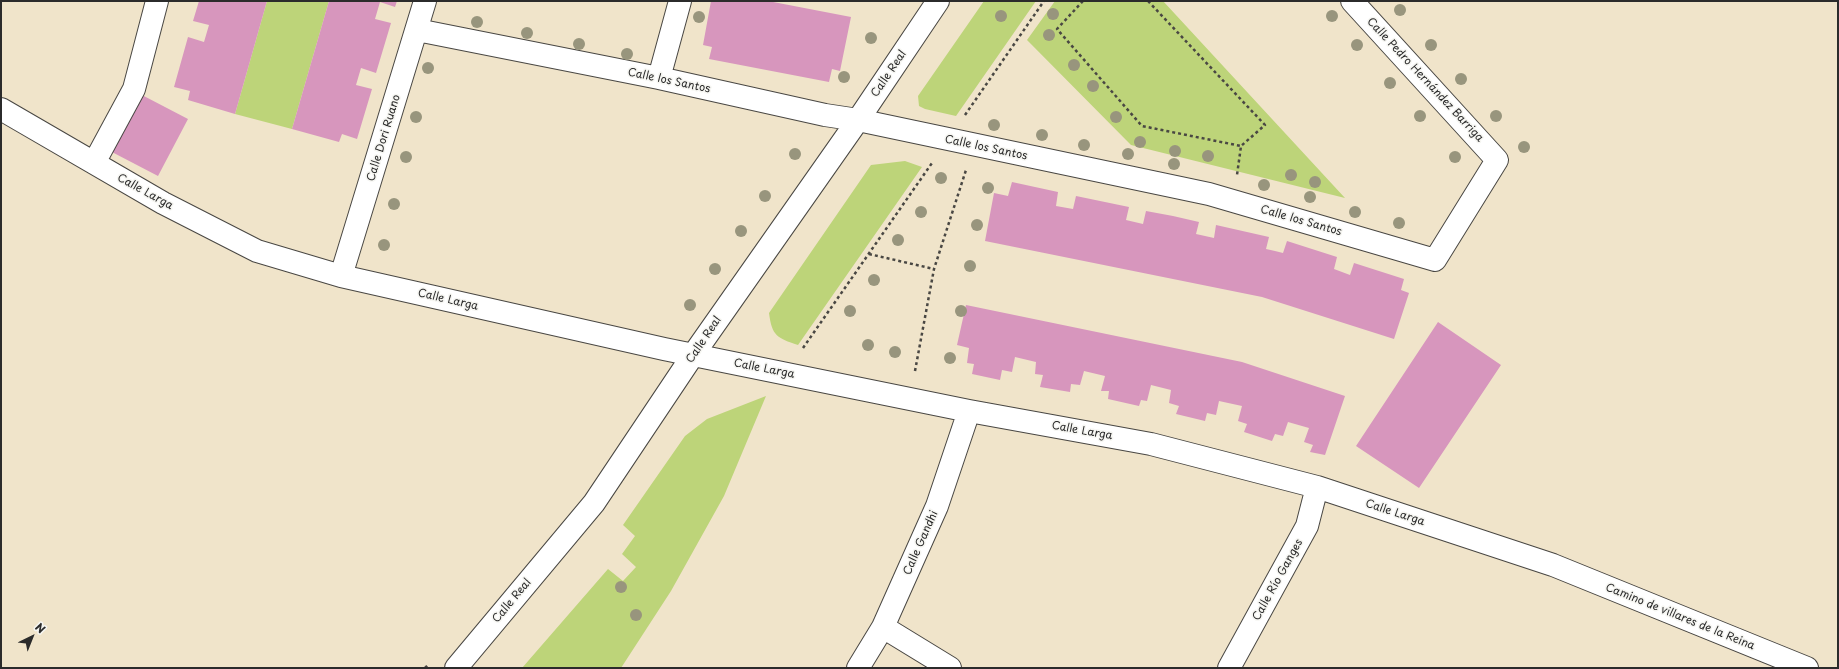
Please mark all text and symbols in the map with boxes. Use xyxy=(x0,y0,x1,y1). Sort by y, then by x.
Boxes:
street label: Calle Pedro Hernández Barriga xyxy=(1364,15,1486,145)
street label: Calle Real xyxy=(869,48,909,100)
street label: Calle los Santos xyxy=(627,66,711,96)
street label: Calle Dori Ruano xyxy=(365,93,403,183)
street label: Calle los Santos xyxy=(944,133,1028,163)
street label: Calle Larga xyxy=(115,171,175,213)
street label: Calle los Santos xyxy=(1259,203,1343,239)
street label: Calle Larga xyxy=(416,287,480,313)
street label: Calle Real xyxy=(684,314,724,366)
street label: Calle Larga xyxy=(732,357,796,381)
street label: Calle Larga xyxy=(1051,419,1113,443)
street label: Calle Larga xyxy=(1364,497,1426,529)
street label: Calle Gandhi xyxy=(901,509,941,577)
street label: Calle Río Ganges xyxy=(1250,537,1306,623)
street label: Calle Real xyxy=(490,576,534,626)
street label: Camino de villares de la Reina xyxy=(1604,581,1756,653)
north arrow xyxy=(12,617,52,657)
text: N xyxy=(32,619,50,637)

